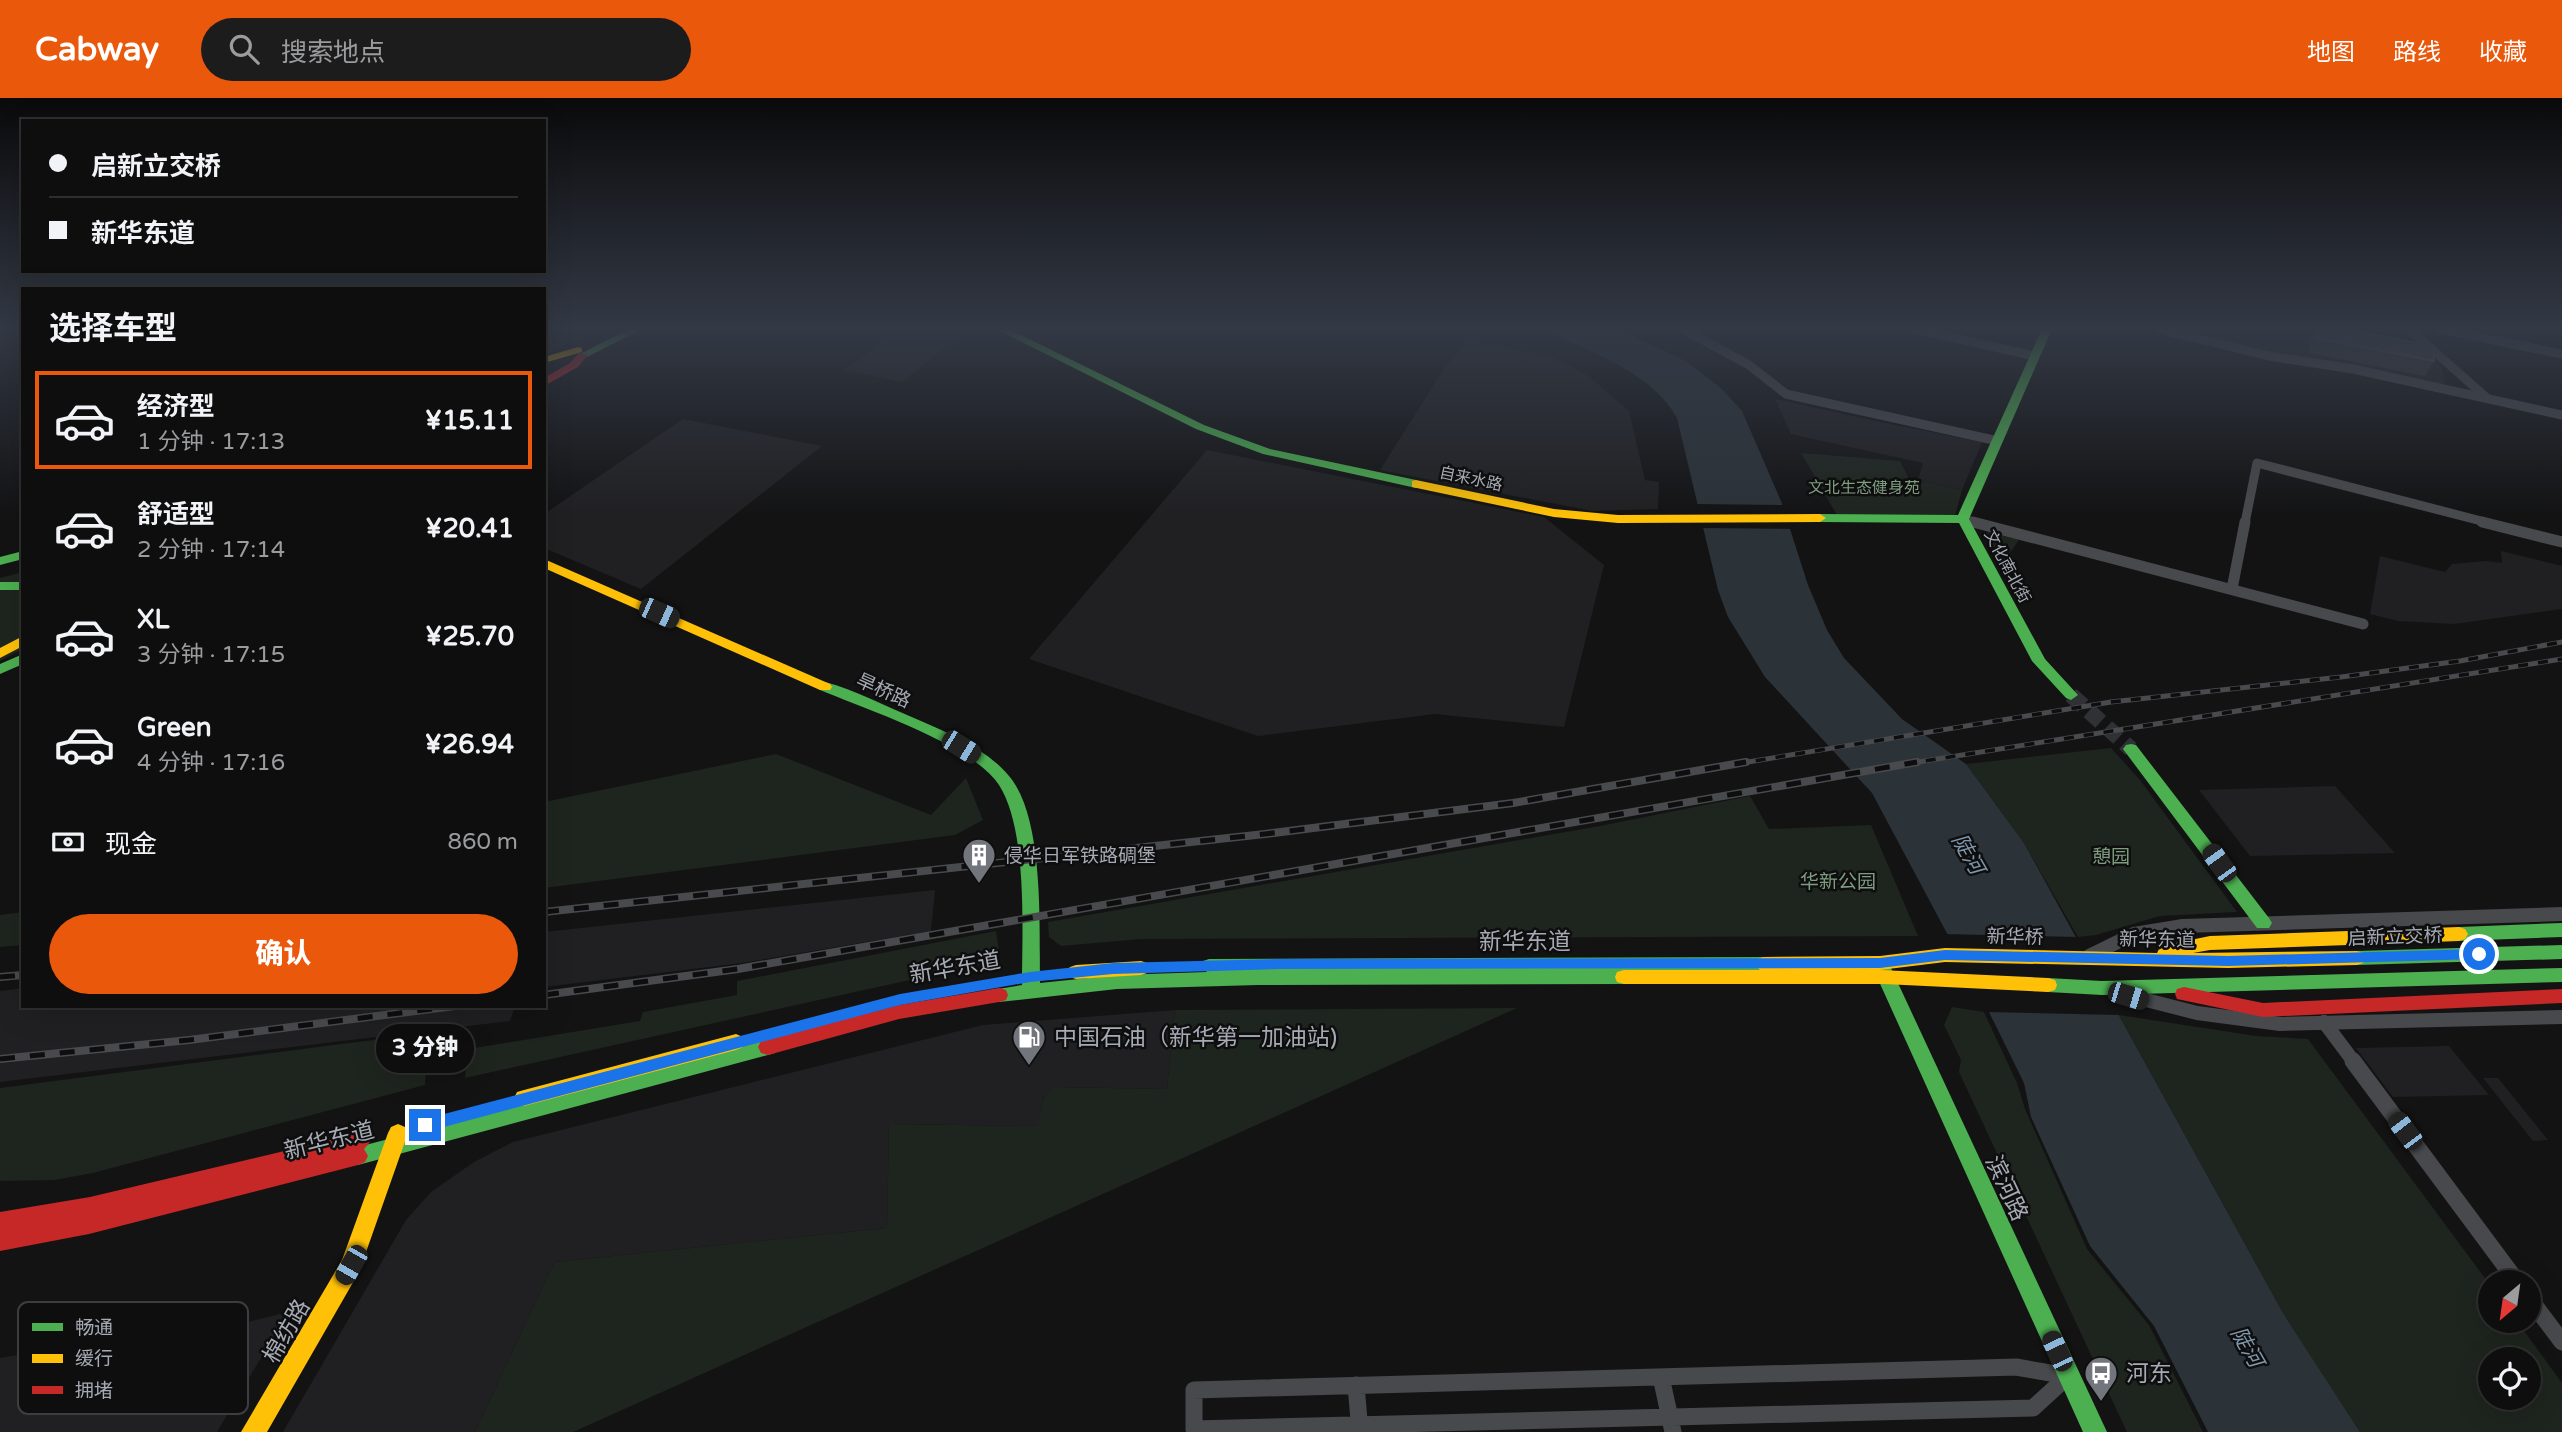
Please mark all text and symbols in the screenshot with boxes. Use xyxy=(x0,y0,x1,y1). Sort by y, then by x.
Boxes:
search box xyxy=(201,18,691,81)
text: Cabway xyxy=(35,30,159,69)
icon: search xyxy=(225,30,263,68)
text: 搜索地点 xyxy=(281,37,385,68)
text: 地图 xyxy=(2307,38,2355,67)
text: 路线 xyxy=(2393,38,2441,67)
text: 收藏 xyxy=(2479,38,2527,67)
text: 启新立交桥 xyxy=(91,151,221,182)
text: 新华东道 xyxy=(91,218,195,249)
text: 选择车型 xyxy=(49,310,177,348)
icon: car xyxy=(53,389,116,452)
text: 经济型 xyxy=(137,391,215,422)
text: ¥15.11 xyxy=(425,405,514,436)
text: 1 分钟 · 17:13 xyxy=(137,428,285,456)
street label: 自来水路 xyxy=(1437,463,1504,495)
park label: 文北生态健身苑 xyxy=(1808,478,1920,498)
icon: car xyxy=(53,497,116,560)
text: 舒适型 xyxy=(137,499,215,530)
text: ¥20.41 xyxy=(425,513,514,544)
street label: 文化南北街 xyxy=(1980,526,2035,606)
text: 2 分钟 · 17:14 xyxy=(137,536,285,564)
car xyxy=(636,595,683,631)
text: XL xyxy=(137,604,169,635)
icon: car xyxy=(53,605,116,668)
text: ¥25.70 xyxy=(425,621,514,652)
text: 3 分钟 · 17:15 xyxy=(137,641,285,669)
street label: 旱桥路 xyxy=(853,669,914,713)
text: Green xyxy=(137,712,212,743)
icon: car xyxy=(53,713,116,776)
car xyxy=(938,727,985,767)
text: ¥26.94 xyxy=(425,729,514,760)
text: 4 分钟 · 17:16 xyxy=(137,749,285,777)
icon: cash xyxy=(49,823,87,861)
text: 860 m xyxy=(448,828,518,856)
text: 现金 xyxy=(105,829,157,860)
water label: 陡河 xyxy=(1946,830,1991,882)
building icon: 侵华日军铁路碉堡 xyxy=(960,836,998,885)
car xyxy=(2199,840,2240,886)
place label: 侵华日军铁路碉堡 xyxy=(1004,845,1156,867)
park label: 憩园 xyxy=(2092,846,2130,868)
park label: 华新公园 xyxy=(1800,871,1876,893)
button: 确认 xyxy=(49,914,518,994)
street label: 启新立交桥 xyxy=(2347,924,2443,950)
street label: 新华桥 xyxy=(1986,926,2044,948)
street label: 新华东道 xyxy=(1479,928,1571,956)
street label: 新华东道 xyxy=(2119,928,2195,952)
route start xyxy=(2463,938,2495,970)
street label: 新华东道 xyxy=(907,946,1003,990)
car xyxy=(2105,980,2152,1012)
fuel station icon: 中国石油（新华第一加油站) xyxy=(1010,1018,1048,1067)
callout: 3 分钟 xyxy=(376,1024,474,1072)
place label: 中国石油（新华第一加油站) xyxy=(1054,1024,1337,1052)
text: 3 分钟 xyxy=(392,1034,458,1062)
car xyxy=(2384,1108,2427,1154)
route end xyxy=(409,1109,441,1141)
street label: 新华东道 xyxy=(281,1116,377,1166)
street label: 滨河路 xyxy=(1979,1151,2033,1226)
car xyxy=(332,1242,371,1288)
north arrow xyxy=(2478,1270,2541,1334)
map controls xyxy=(2478,1270,2541,1410)
street label: 棉纺路 xyxy=(257,1295,316,1368)
legend xyxy=(18,1302,248,1414)
text: 畅通 xyxy=(75,1317,113,1339)
water label: 陡河 xyxy=(2225,1323,2270,1375)
car xyxy=(2039,1328,2076,1374)
button: locate xyxy=(2478,1347,2541,1410)
text: 缓行 xyxy=(75,1348,113,1370)
bus stop icon: 河东 xyxy=(2082,1354,2120,1403)
place label: 河东 xyxy=(2126,1360,2172,1388)
text: 拥堵 xyxy=(75,1380,113,1402)

